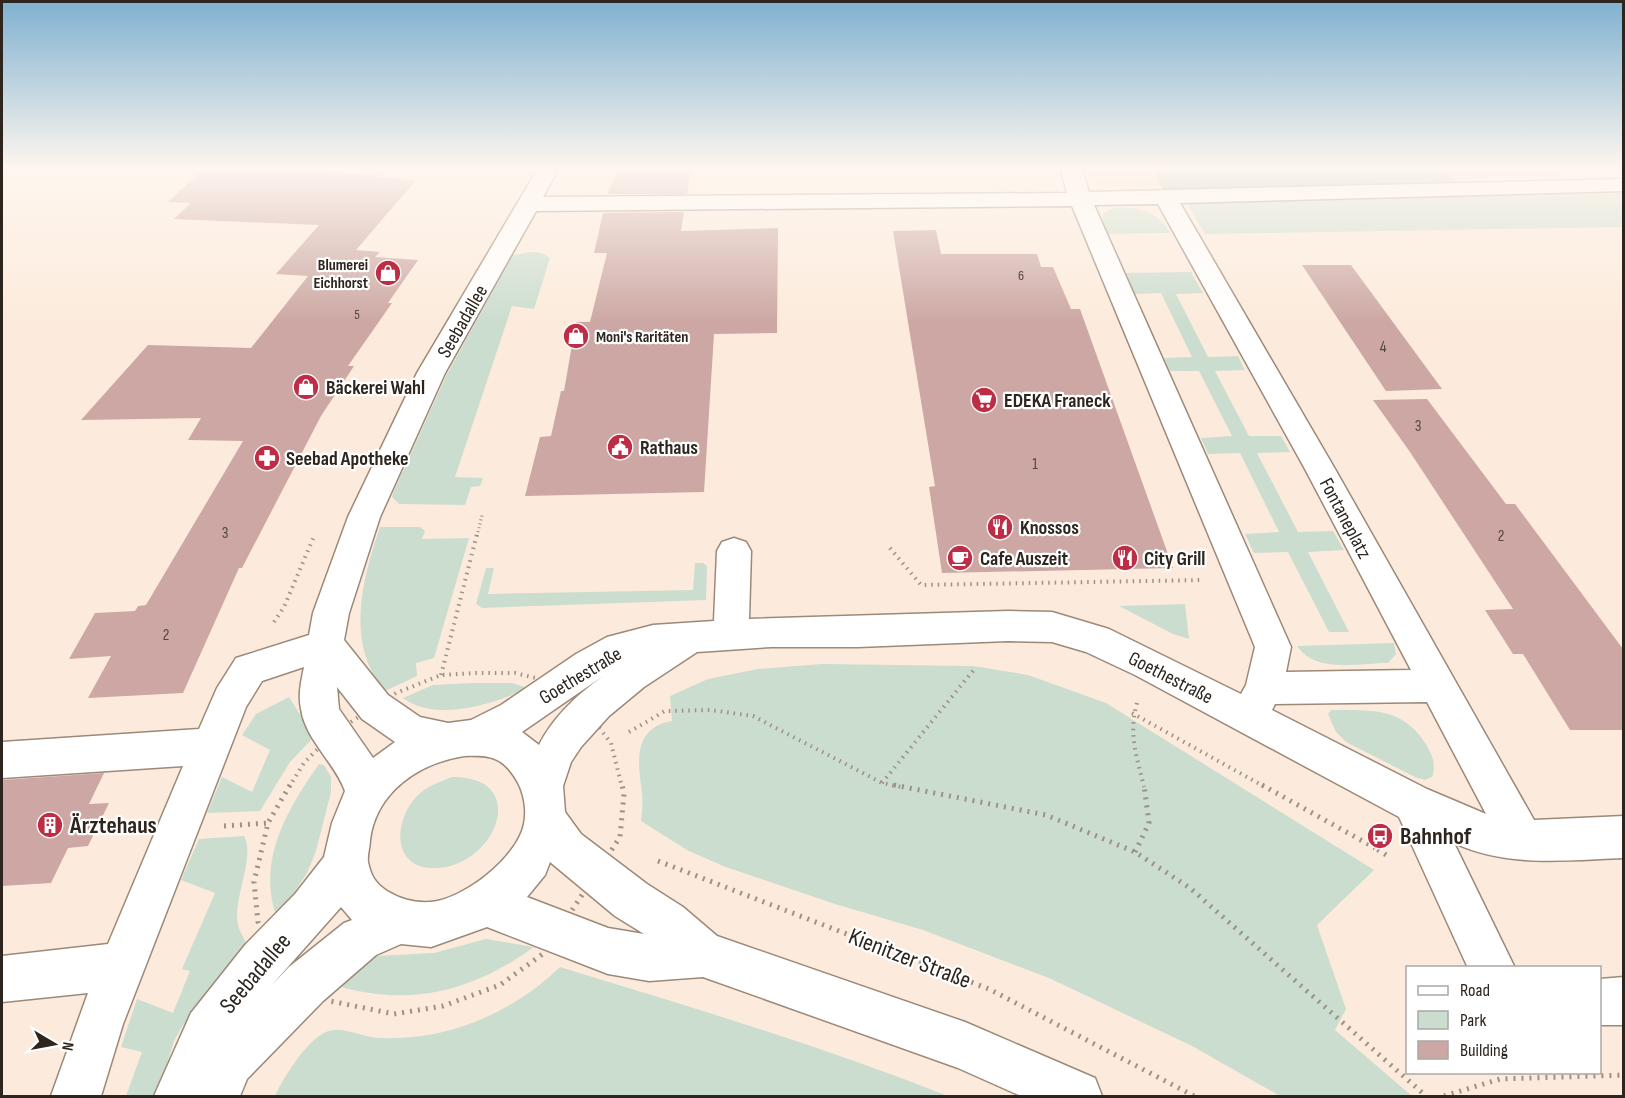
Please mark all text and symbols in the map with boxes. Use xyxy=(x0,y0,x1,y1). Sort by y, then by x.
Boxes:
place label: Blumerei Eichhorst xyxy=(314,256,368,293)
shop icon: Blumerei Eichhorst xyxy=(373,258,403,288)
house number: 6 xyxy=(1018,267,1024,284)
street label: Seebadallee xyxy=(432,281,493,362)
house number: 5 xyxy=(354,306,360,323)
shop icon: Moni's Raritäten xyxy=(561,321,591,351)
place label: Moni's Raritäten xyxy=(596,328,688,347)
house number: 4 xyxy=(1380,338,1387,357)
shop icon: Bäckerei Wahl xyxy=(291,372,321,402)
place label: Bäckerei Wahl xyxy=(326,376,425,400)
supermarket icon: EDEKA Franeck xyxy=(969,385,999,415)
place label: EDEKA Franeck xyxy=(1004,389,1111,413)
house number: 3 xyxy=(1415,417,1421,436)
public building icon: Rathaus xyxy=(605,432,635,462)
place label: Rathaus xyxy=(640,436,698,460)
pharmacy icon: Seebad Apotheke xyxy=(252,443,282,473)
place label: Seebad Apotheke xyxy=(286,447,409,471)
house number: 1 xyxy=(1032,455,1038,474)
street label: Fontaneplatz xyxy=(1314,474,1376,563)
restaurant icon: Knossos xyxy=(985,512,1015,542)
place label: Knossos xyxy=(1020,516,1079,540)
house number: 3 xyxy=(222,524,228,543)
house number: 2 xyxy=(1498,527,1504,546)
cafe icon: Cafe Auszeit xyxy=(945,543,975,573)
restaurant icon: City Grill xyxy=(1110,543,1140,573)
place label: Cafe Auszeit xyxy=(980,547,1068,571)
place label: City Grill xyxy=(1144,547,1205,571)
house number: 2 xyxy=(163,626,169,645)
street label: Goethestraße xyxy=(535,642,626,710)
street label: Goethestraße xyxy=(1124,646,1217,709)
building icon: Ärztehaus xyxy=(35,810,65,840)
place label: Ärztehaus xyxy=(69,811,157,840)
bus stop icon: Bahnhof xyxy=(1365,821,1395,851)
place label: Bahnhof xyxy=(1400,822,1472,851)
street label: Kienitzer Straße xyxy=(844,922,975,995)
street label: Seebadallee xyxy=(213,927,297,1019)
legend xyxy=(1406,966,1601,1074)
text: Road xyxy=(1460,980,1490,1001)
text: Park xyxy=(1460,1010,1486,1031)
north arrow xyxy=(24,1014,84,1074)
text: N xyxy=(57,1040,77,1052)
text: Building xyxy=(1460,1040,1508,1061)

